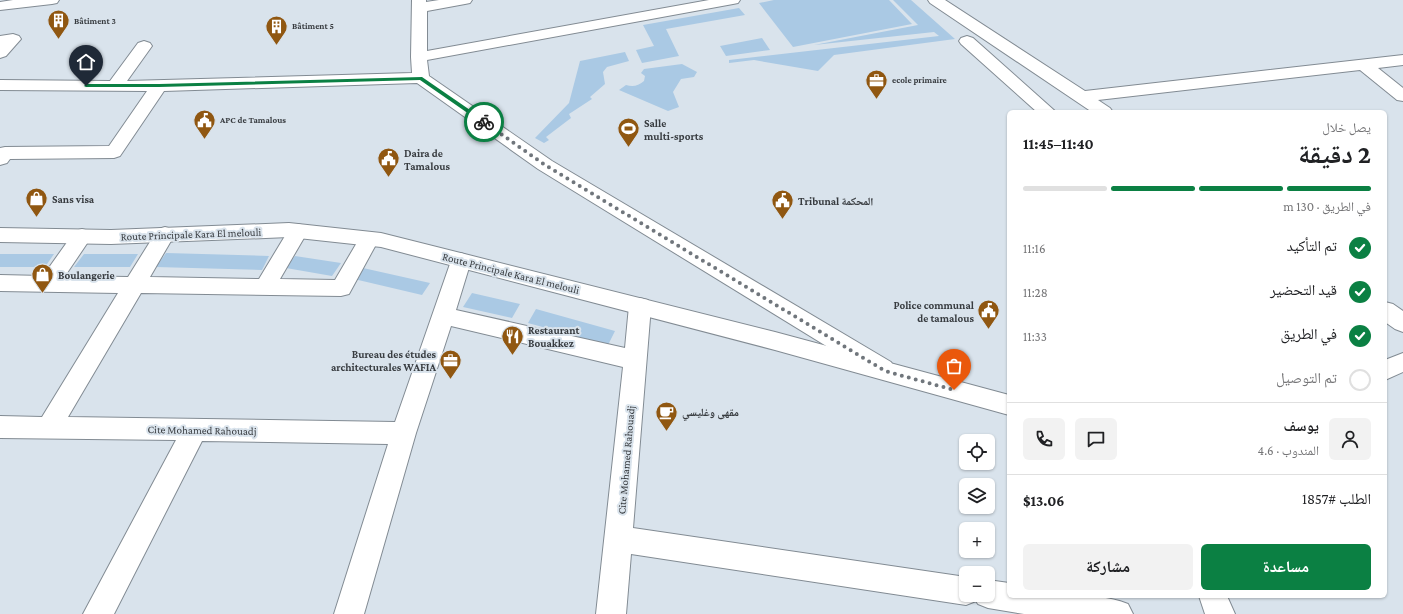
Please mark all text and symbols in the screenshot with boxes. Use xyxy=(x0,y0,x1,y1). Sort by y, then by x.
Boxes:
building icon: Bâtiment 3 xyxy=(46,8,72,41)
building icon: Bâtiment 5 xyxy=(264,13,290,46)
place label: Bâtiment 3 xyxy=(74,16,116,26)
place label: Bâtiment 5 xyxy=(292,21,334,31)
pin xyxy=(69,45,103,86)
icon: home xyxy=(75,51,97,73)
office icon: ecole primaire xyxy=(863,67,889,100)
place label: ecole primaire xyxy=(892,75,947,85)
courier xyxy=(464,102,504,142)
public building icon: APC de Tamalous xyxy=(192,107,218,140)
icon: bike xyxy=(473,111,495,133)
place label: APC de Tamalous xyxy=(219,115,286,125)
sports icon: Salle multi-sports xyxy=(615,116,641,149)
place label: Salle multi-sports xyxy=(644,117,704,142)
text: يصل خلال xyxy=(1322,120,1371,135)
text: 11:40–11:45 xyxy=(1023,136,1094,152)
text: 2 دقيقة xyxy=(1298,140,1371,169)
public building icon: Daira de Tamalous xyxy=(375,146,401,179)
place label: Daira de Tamalous xyxy=(404,147,450,172)
shop icon: Sans visa xyxy=(23,186,49,219)
public building icon: Tribunal المحكمة xyxy=(770,188,796,221)
place label: Sans visa xyxy=(52,193,95,205)
place label: Tribunal المحكمة xyxy=(798,195,873,207)
text: في الطريق · 130 m xyxy=(1283,199,1371,214)
street label: Route Principale Kara El melouli xyxy=(120,226,262,243)
icon: check xyxy=(1349,237,1371,259)
text: تم التأكيد xyxy=(1286,238,1337,254)
text: 11:16 xyxy=(1023,241,1046,256)
street label: Route Principale Kara El melouli xyxy=(441,250,581,297)
shop icon: Boulangerie xyxy=(30,262,56,295)
place label: Boulangerie xyxy=(58,269,115,281)
icon: check xyxy=(1349,281,1371,303)
text: قيد التحضير xyxy=(1270,282,1337,298)
text: 11:28 xyxy=(1023,285,1048,300)
public building icon: Police communal de tamalous xyxy=(976,298,1002,331)
place label: Police communal de tamalous xyxy=(894,299,975,324)
restaurant icon: Restaurant Bouakkez xyxy=(500,323,526,356)
place label: Restaurant Bouakkez xyxy=(528,324,579,349)
icon: check xyxy=(1349,325,1371,347)
text: في الطريق xyxy=(1281,326,1337,342)
text: 11:33 xyxy=(1023,329,1047,344)
office icon: Bureau des études architecturales WAFIA xyxy=(438,347,464,380)
place label: Bureau des études architecturales WAFIA xyxy=(331,348,437,373)
pin xyxy=(937,349,971,390)
icon: bag xyxy=(943,355,965,377)
text: تم التوصيل xyxy=(1276,370,1337,386)
cafe icon: مقهى وغليسي xyxy=(654,399,680,432)
street label: Cite Mohamed Rahouadj xyxy=(615,405,638,515)
place label: مقهى وغليسي xyxy=(682,406,739,421)
button: phone xyxy=(1023,418,1065,460)
button: chat xyxy=(1075,418,1117,460)
text: يوسف xyxy=(1284,418,1319,434)
button: person xyxy=(1329,418,1371,460)
street label: Cite Mohamed Rahouadj xyxy=(147,423,257,438)
map controls xyxy=(959,434,995,602)
button: locate xyxy=(959,434,995,470)
text: المندوب · 4.6 xyxy=(1258,443,1319,458)
button: layers xyxy=(959,478,995,514)
text: الطلب #1857 xyxy=(1302,491,1371,507)
text: $13.06 xyxy=(1023,493,1064,509)
button: + xyxy=(959,522,995,558)
button: مشاركة xyxy=(1023,544,1193,590)
button: مساعدة xyxy=(1201,544,1371,590)
button: − xyxy=(959,566,995,602)

